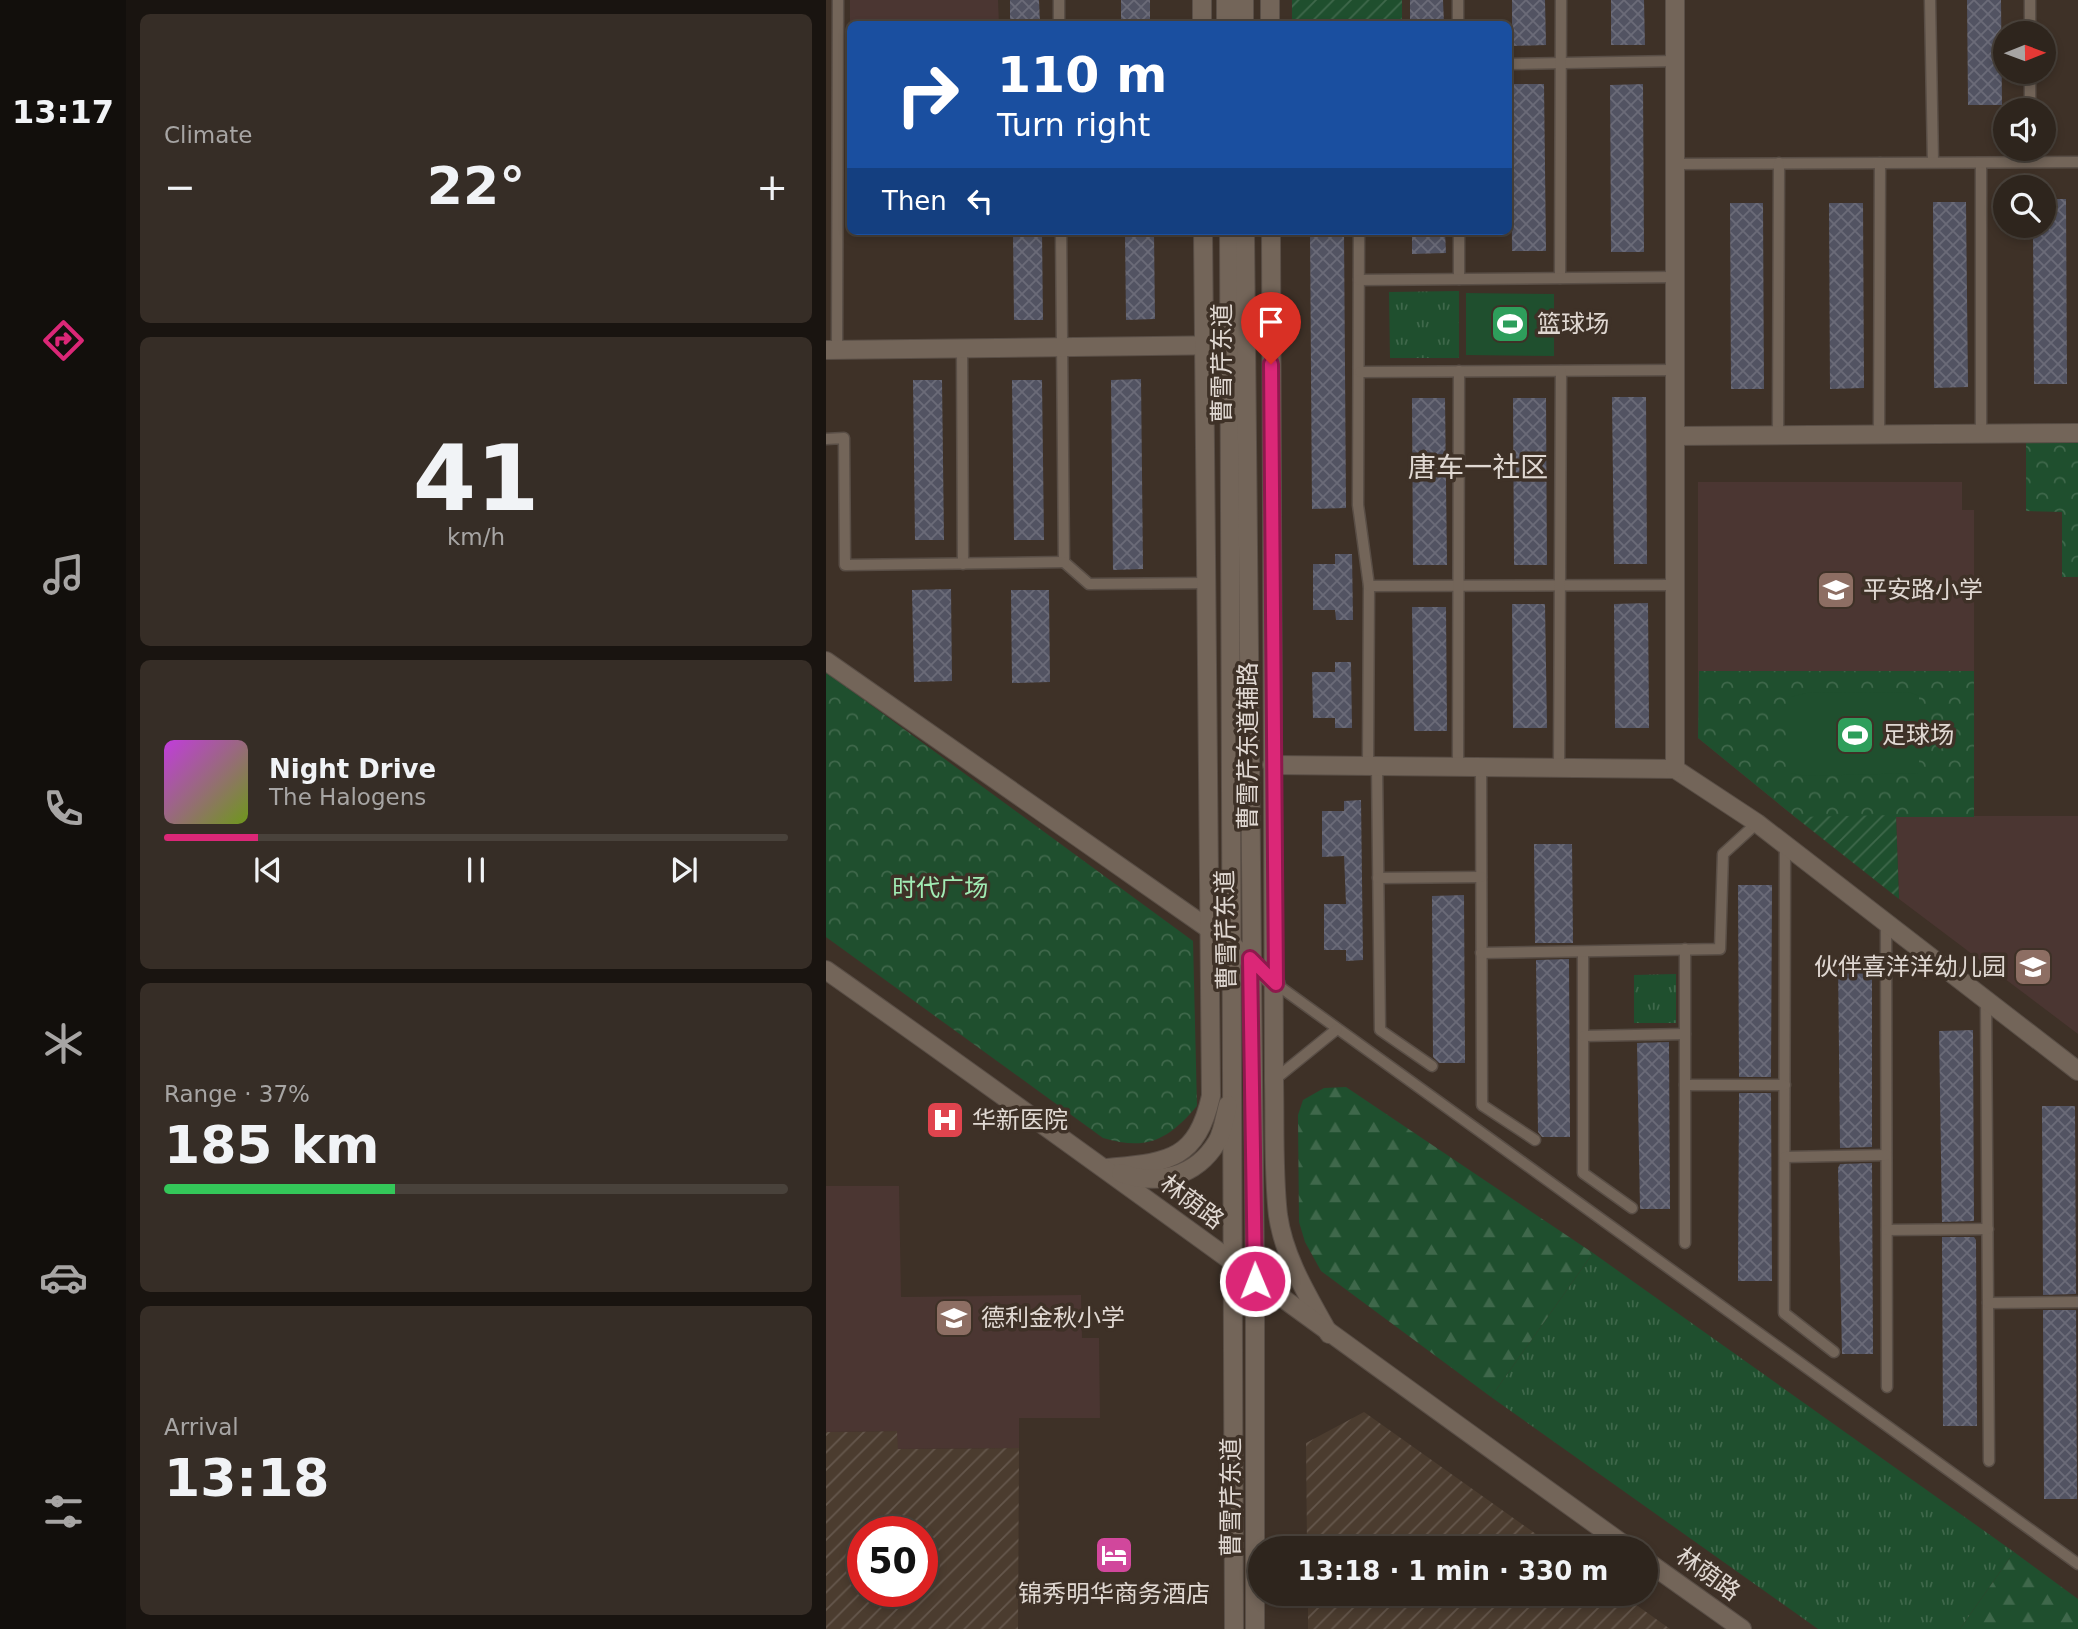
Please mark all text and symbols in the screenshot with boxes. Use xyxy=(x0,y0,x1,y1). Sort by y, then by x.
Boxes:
north arrow xyxy=(1993,21,2056,84)
map controls xyxy=(1993,21,2056,238)
text: 110 m xyxy=(997,47,1167,104)
icon: right xyxy=(882,49,973,140)
text: 13:17 xyxy=(12,93,114,131)
button: sound xyxy=(1993,98,2056,161)
text: Turn right xyxy=(997,106,1150,144)
text: Climate xyxy=(164,122,253,148)
text: 22° xyxy=(427,156,525,216)
text: − xyxy=(164,165,196,209)
text: + xyxy=(756,165,788,209)
button: search xyxy=(1993,175,2056,238)
icon: left xyxy=(961,182,999,220)
text: Then xyxy=(882,186,947,216)
pin xyxy=(1241,292,1301,364)
street label: 曹雪芹东道 xyxy=(1208,303,1236,423)
icon: arrive xyxy=(1252,303,1290,341)
sports icon: 篮球场 xyxy=(1489,303,1531,345)
place label: 篮球场 xyxy=(1537,310,1609,338)
icon: directions xyxy=(39,316,88,365)
text: 41 xyxy=(413,426,539,531)
district label: 唐车一社区 xyxy=(1408,451,1548,484)
text: km/h xyxy=(447,524,505,550)
icon: music xyxy=(39,550,88,599)
school or university icon: 平安路小学 xyxy=(1815,569,1857,611)
place label: 平安路小学 xyxy=(1863,576,1983,604)
street label: 曹雪芹东道辅路 xyxy=(1234,662,1262,830)
sports icon: 足球场 xyxy=(1834,714,1876,756)
place label: 足球场 xyxy=(1882,721,1954,749)
text: Night Drive xyxy=(269,754,436,784)
icon: phone xyxy=(39,784,88,833)
text: The Halogens xyxy=(269,784,426,810)
icon: previous xyxy=(249,851,287,889)
icon: pause xyxy=(457,851,495,889)
icon: next xyxy=(665,851,703,889)
street label: 曹雪芹东道 xyxy=(1211,870,1241,990)
park label: 时代广场 xyxy=(892,874,988,902)
school or university icon: 伙伴喜洋洋幼儿园 xyxy=(2012,946,2054,988)
place label: 伙伴喜洋洋幼儿园 xyxy=(1814,953,2006,981)
icon: climate xyxy=(39,1019,88,1068)
text: Range · 37% xyxy=(164,1081,310,1107)
hospital icon: 华新医院 xyxy=(924,1099,966,1141)
place label: 华新医院 xyxy=(972,1106,1068,1134)
text: 185 km xyxy=(164,1115,379,1175)
street label: 林荫路 xyxy=(1155,1169,1229,1235)
position arrow xyxy=(1218,1244,1292,1318)
icon: car xyxy=(39,1253,88,1302)
school or university icon: 德利金秋小学 xyxy=(933,1297,975,1339)
place label: 德利金秋小学 xyxy=(981,1304,1125,1332)
text: Arrival xyxy=(164,1414,239,1440)
street label: 曹雪芹东道 xyxy=(1217,1437,1245,1557)
text: 13:18 xyxy=(164,1448,330,1508)
icon: filters xyxy=(39,1487,88,1536)
speed limit sign: 50 xyxy=(847,1516,938,1607)
hotel icon: 锦秀明华商务酒店 xyxy=(1093,1534,1135,1576)
street label: 林荫路 xyxy=(1671,1542,1745,1606)
text: 13:18 · 1 min · 330 m xyxy=(1298,1556,1608,1586)
place label: 锦秀明华商务酒店 xyxy=(1018,1580,1210,1608)

